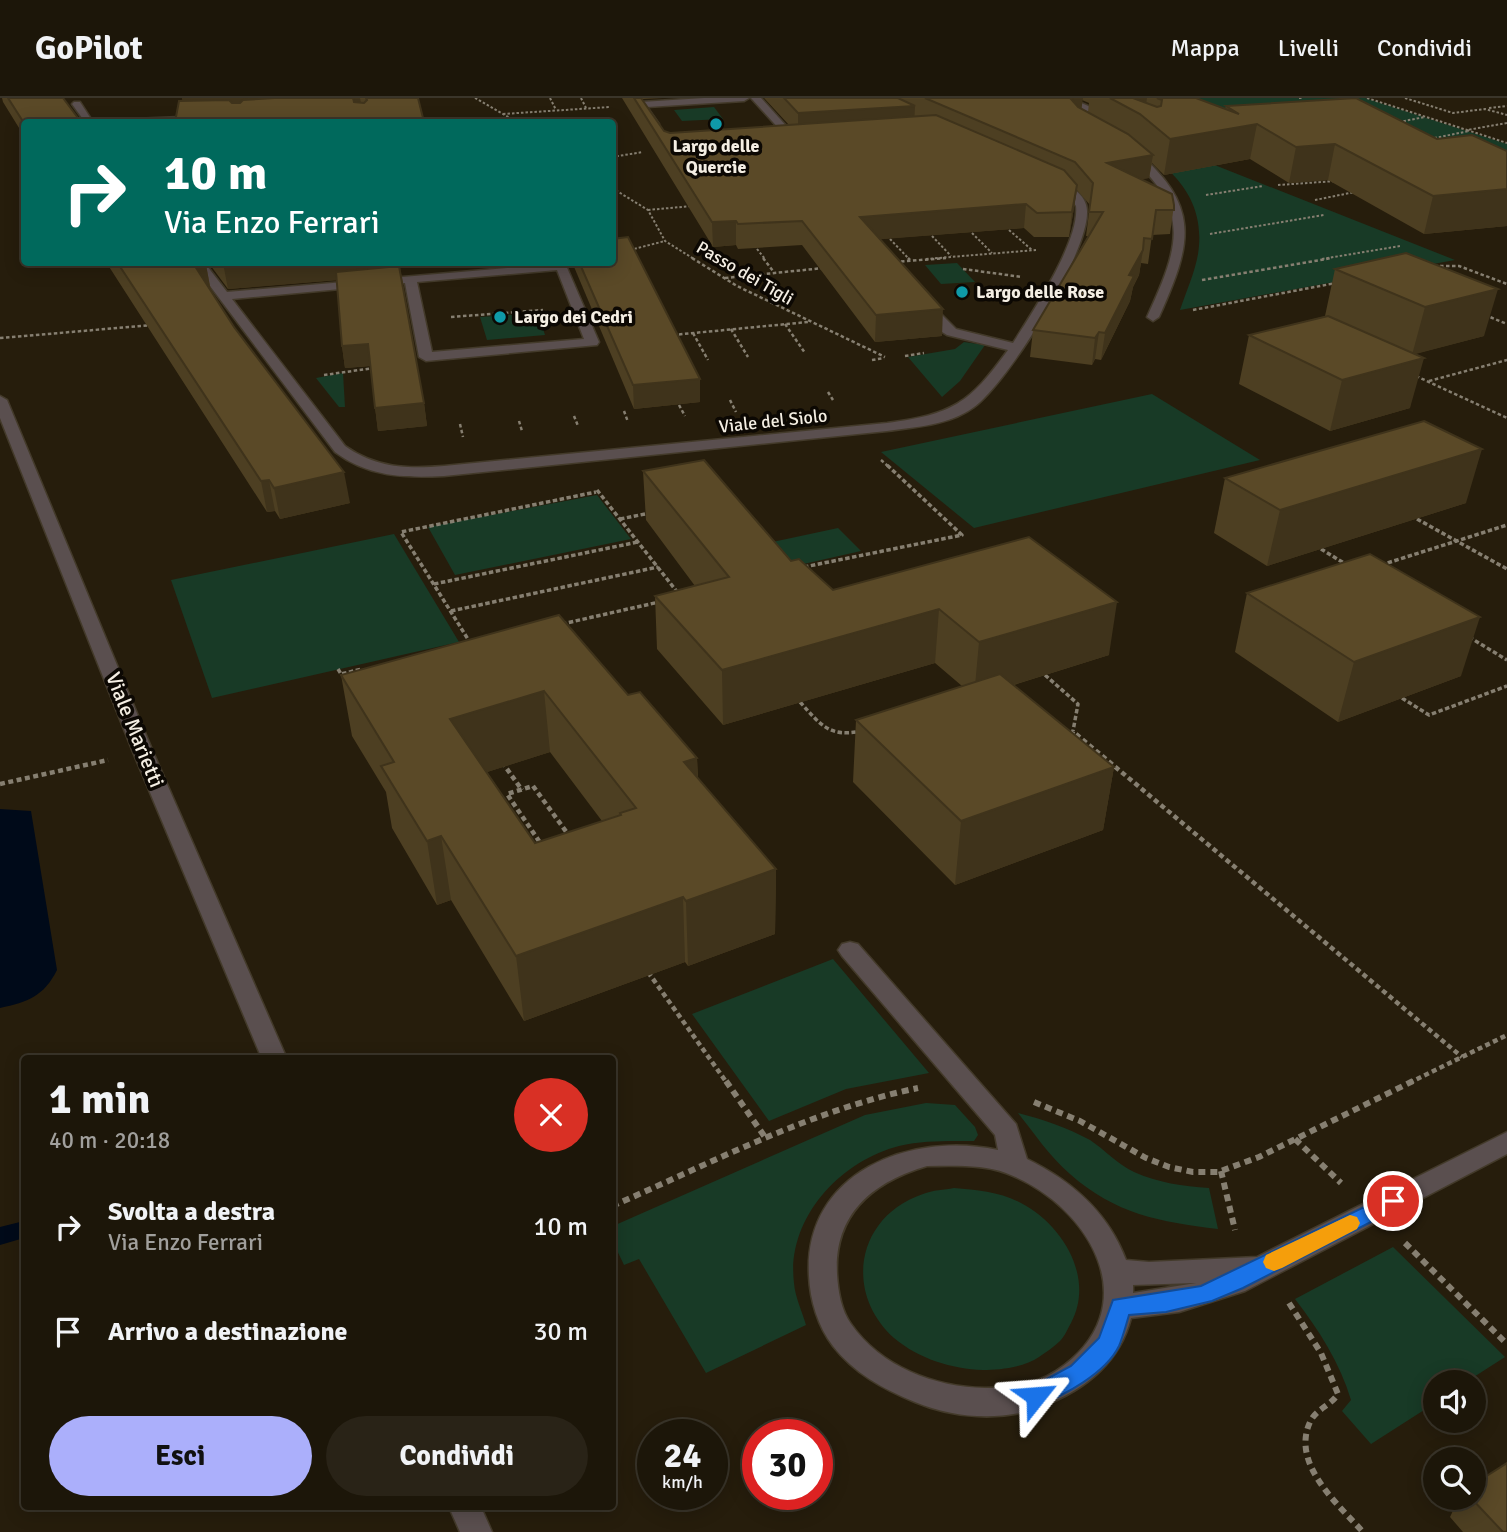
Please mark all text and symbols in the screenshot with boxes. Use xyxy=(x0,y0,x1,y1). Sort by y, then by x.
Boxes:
text: GoPilot xyxy=(35,28,143,69)
text: Mappa xyxy=(1171,33,1240,63)
text: Livelli xyxy=(1278,33,1339,63)
text: Condividi xyxy=(1377,33,1472,63)
marker: Largo delle Quercie xyxy=(708,116,724,132)
place label: Largo delle Quercie xyxy=(672,135,760,178)
text: 10 m xyxy=(164,143,267,203)
icon: right xyxy=(49,147,140,238)
text: Via Enzo Ferrari xyxy=(164,203,380,242)
street label: Passo dei Tigli xyxy=(692,236,798,310)
place label: Largo delle Rose xyxy=(976,281,1104,303)
marker: Largo delle Rose xyxy=(954,284,970,300)
place label: Largo dei Cedri xyxy=(514,306,633,328)
marker: Largo dei Cedri xyxy=(492,309,508,325)
street label: Viale del Siolo xyxy=(718,404,828,438)
street label: Viale Marietti xyxy=(100,669,170,791)
text: 1 min xyxy=(49,1074,150,1125)
button: close xyxy=(514,1078,588,1152)
text: 40 m · 20:18 xyxy=(49,1126,170,1155)
pin xyxy=(1363,1171,1423,1231)
icon: arrive xyxy=(1374,1182,1412,1220)
text: Svolta a destra xyxy=(108,1196,275,1228)
icon: right xyxy=(49,1208,87,1246)
text: 10 m xyxy=(533,1211,588,1243)
text: Via Enzo Ferrari xyxy=(108,1228,263,1257)
icon: arrive xyxy=(49,1313,87,1351)
text: Arrivo a destinazione xyxy=(108,1316,348,1348)
text: 30 m xyxy=(533,1316,588,1348)
position arrow xyxy=(999,1359,1073,1433)
map controls xyxy=(1423,1370,1486,1510)
button: sound xyxy=(1423,1370,1486,1433)
button: Esci xyxy=(49,1416,312,1496)
button: Condividi xyxy=(326,1416,588,1496)
speed limit sign: 30 xyxy=(742,1419,833,1510)
text: 24 xyxy=(664,1434,701,1477)
button: search xyxy=(1423,1447,1486,1510)
text: km/h xyxy=(662,1471,703,1493)

